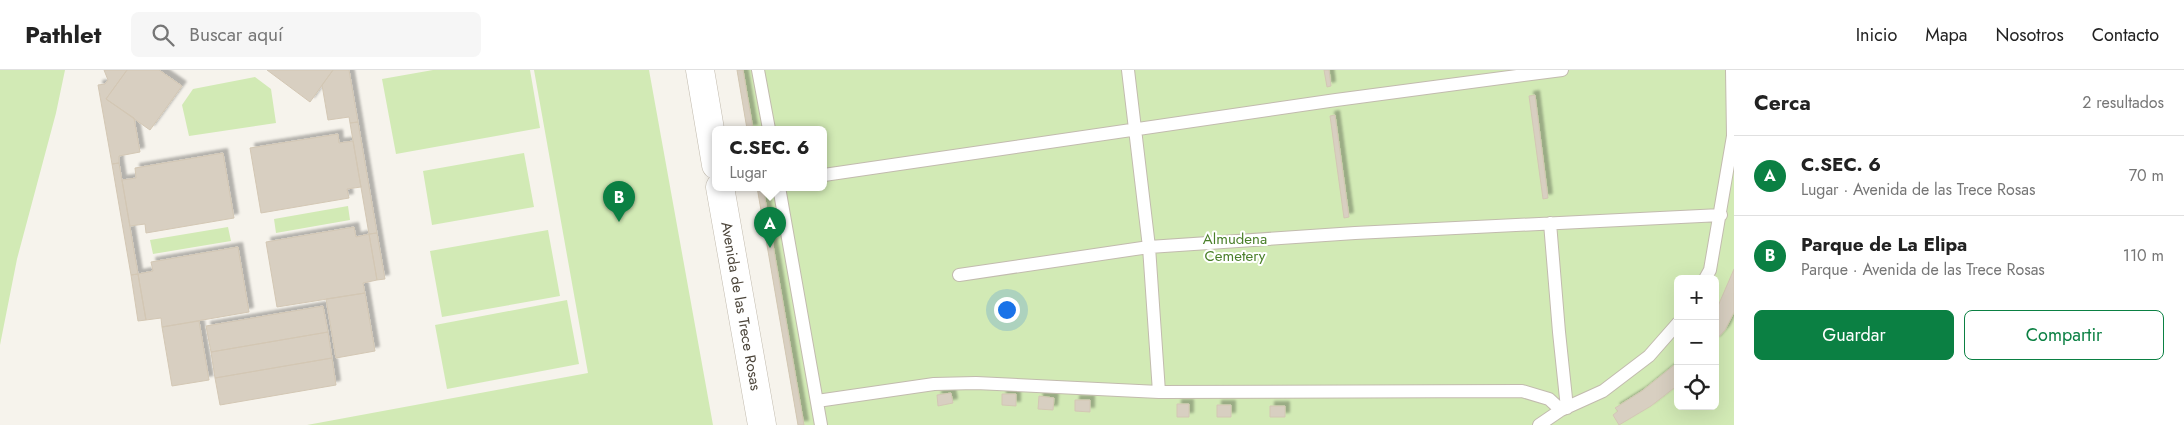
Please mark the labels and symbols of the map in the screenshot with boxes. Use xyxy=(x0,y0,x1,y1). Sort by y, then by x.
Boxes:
pin: B xyxy=(603,181,635,222)
pin: A xyxy=(754,207,786,248)
street label: Avenida de las Trece Rosas xyxy=(715,220,767,392)
park label: Almudena Cemetery xyxy=(1203,228,1267,267)
your location xyxy=(994,297,1020,323)

